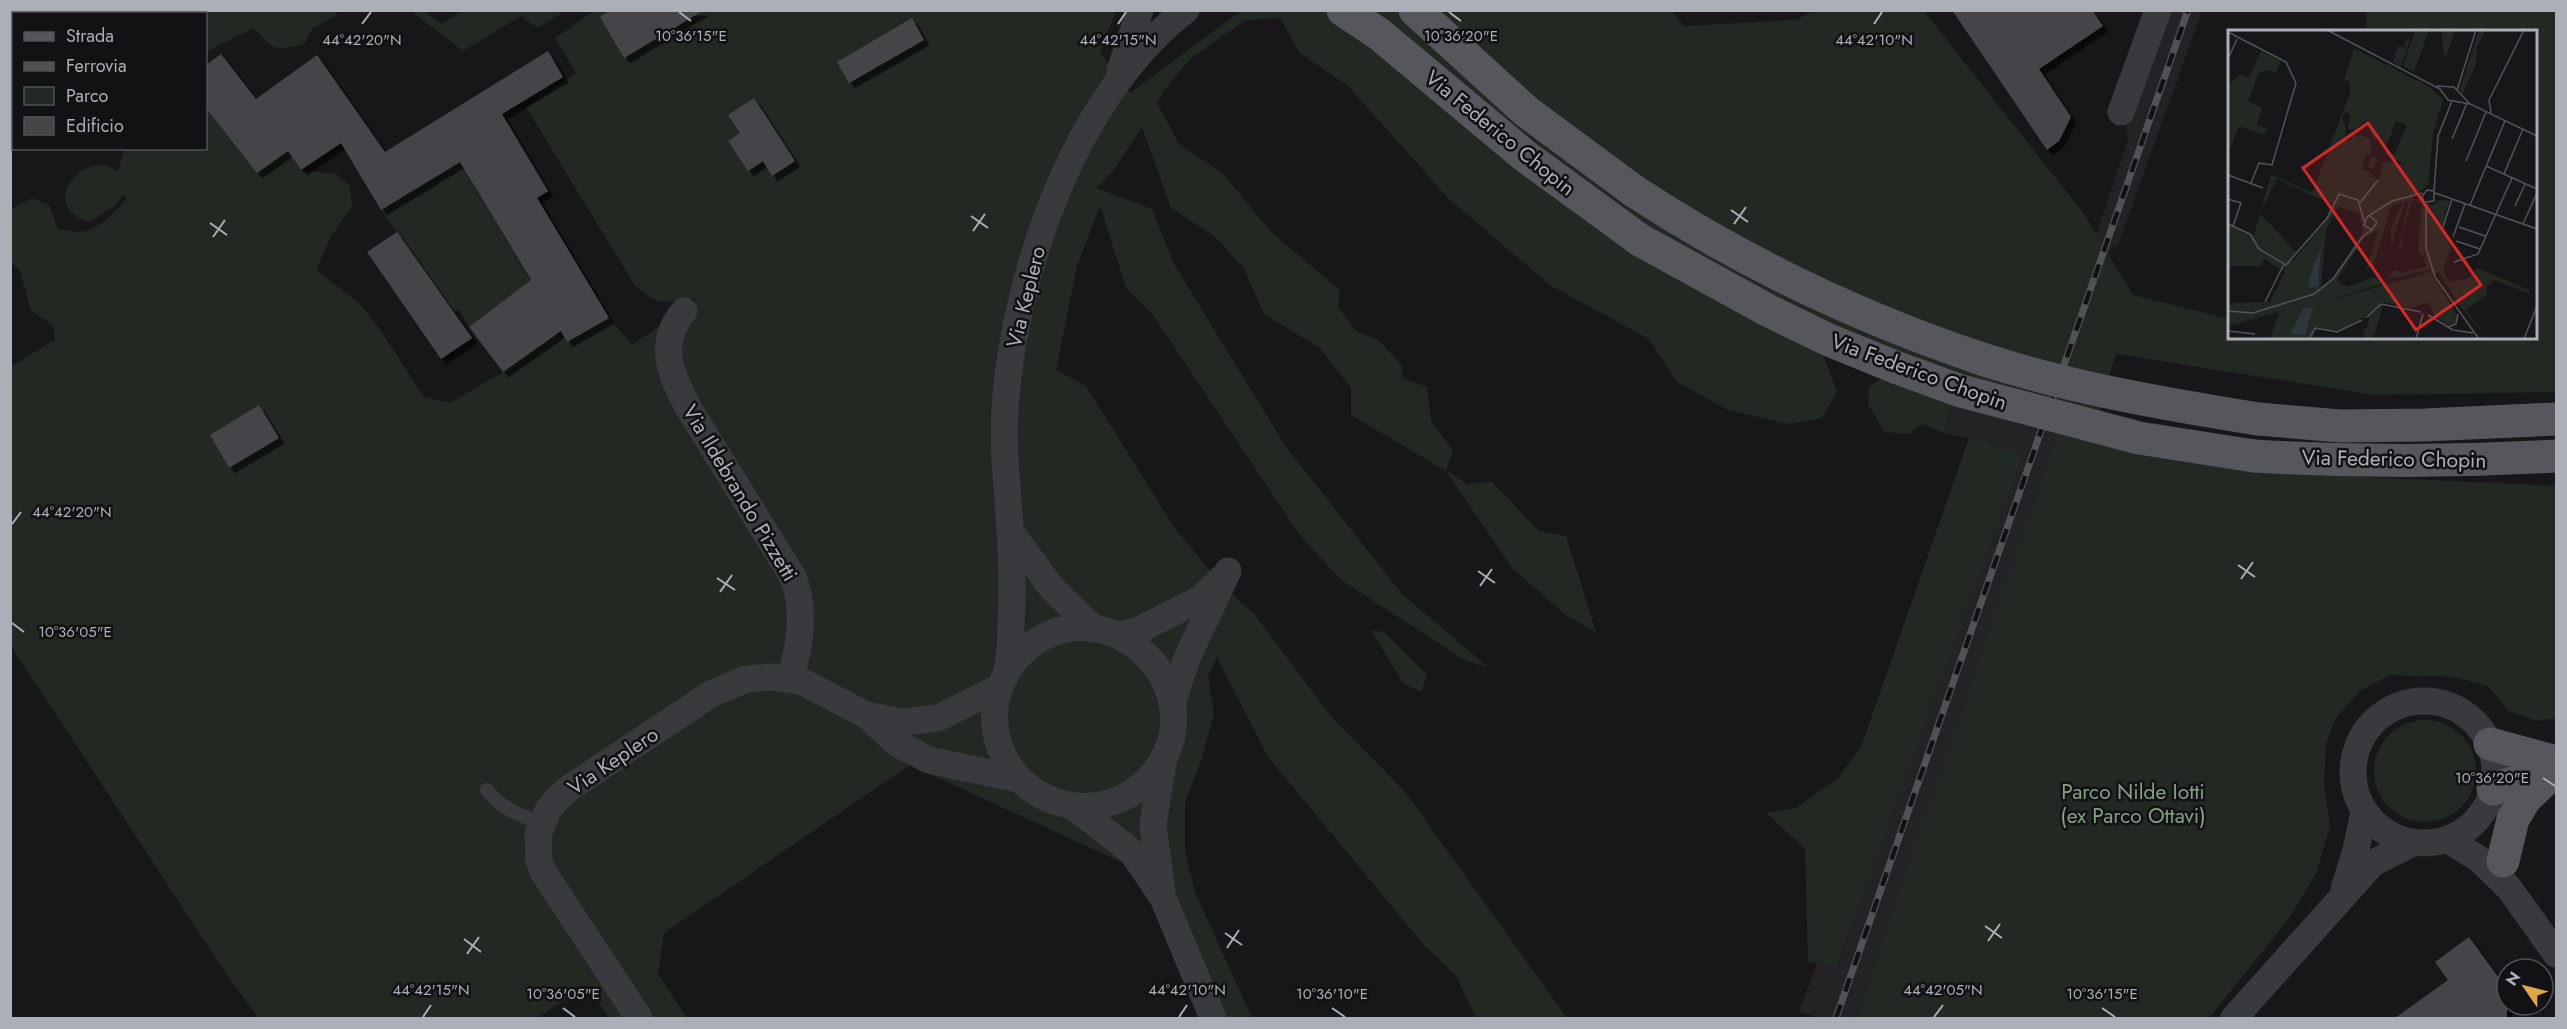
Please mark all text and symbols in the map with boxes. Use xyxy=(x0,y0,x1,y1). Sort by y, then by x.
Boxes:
legend xyxy=(12,12,207,150)
text: Strada xyxy=(66,23,114,49)
text: 10°36'15"E xyxy=(655,25,727,47)
text: 10°36'20"E xyxy=(1424,25,1498,47)
text: 44°42'20"N xyxy=(322,29,402,51)
text: 44°42'15"N xyxy=(1079,29,1157,51)
text: 44°42'10"N xyxy=(1835,29,1913,51)
inset map xyxy=(2228,30,2537,339)
text: Ferrovia xyxy=(66,53,127,79)
street label: Via Federico Chopin xyxy=(1419,63,1581,203)
text: Parco xyxy=(66,83,108,109)
text: Edificio xyxy=(66,113,124,139)
street label: Via Keplero xyxy=(999,243,1053,351)
street label: Via Federico Chopin xyxy=(1827,326,2011,418)
street label: Via Ildebrando Pizzetti xyxy=(675,399,805,587)
street label: Via Federico Chopin xyxy=(2301,442,2487,476)
text: 44°42'20"N xyxy=(32,501,112,523)
text: 10°36'05"E xyxy=(38,621,112,643)
street label: Via Keplero xyxy=(562,720,664,802)
text: 10°36'20"E xyxy=(2455,767,2529,789)
park label: Parco Nilde Iotti (ex Parco Ottavi) xyxy=(2060,777,2206,831)
north arrow xyxy=(2495,957,2555,1017)
text: N xyxy=(2500,967,2526,990)
text: 44°42'15"N xyxy=(392,979,470,1001)
text: 44°42'10"N xyxy=(1148,979,1226,1001)
text: 44°42'05"N xyxy=(1903,979,1983,1001)
text: 10°36'05"E xyxy=(526,983,600,1005)
text: 10°36'10"E xyxy=(1296,983,1368,1005)
text: 10°36'15"E xyxy=(2066,983,2138,1005)

